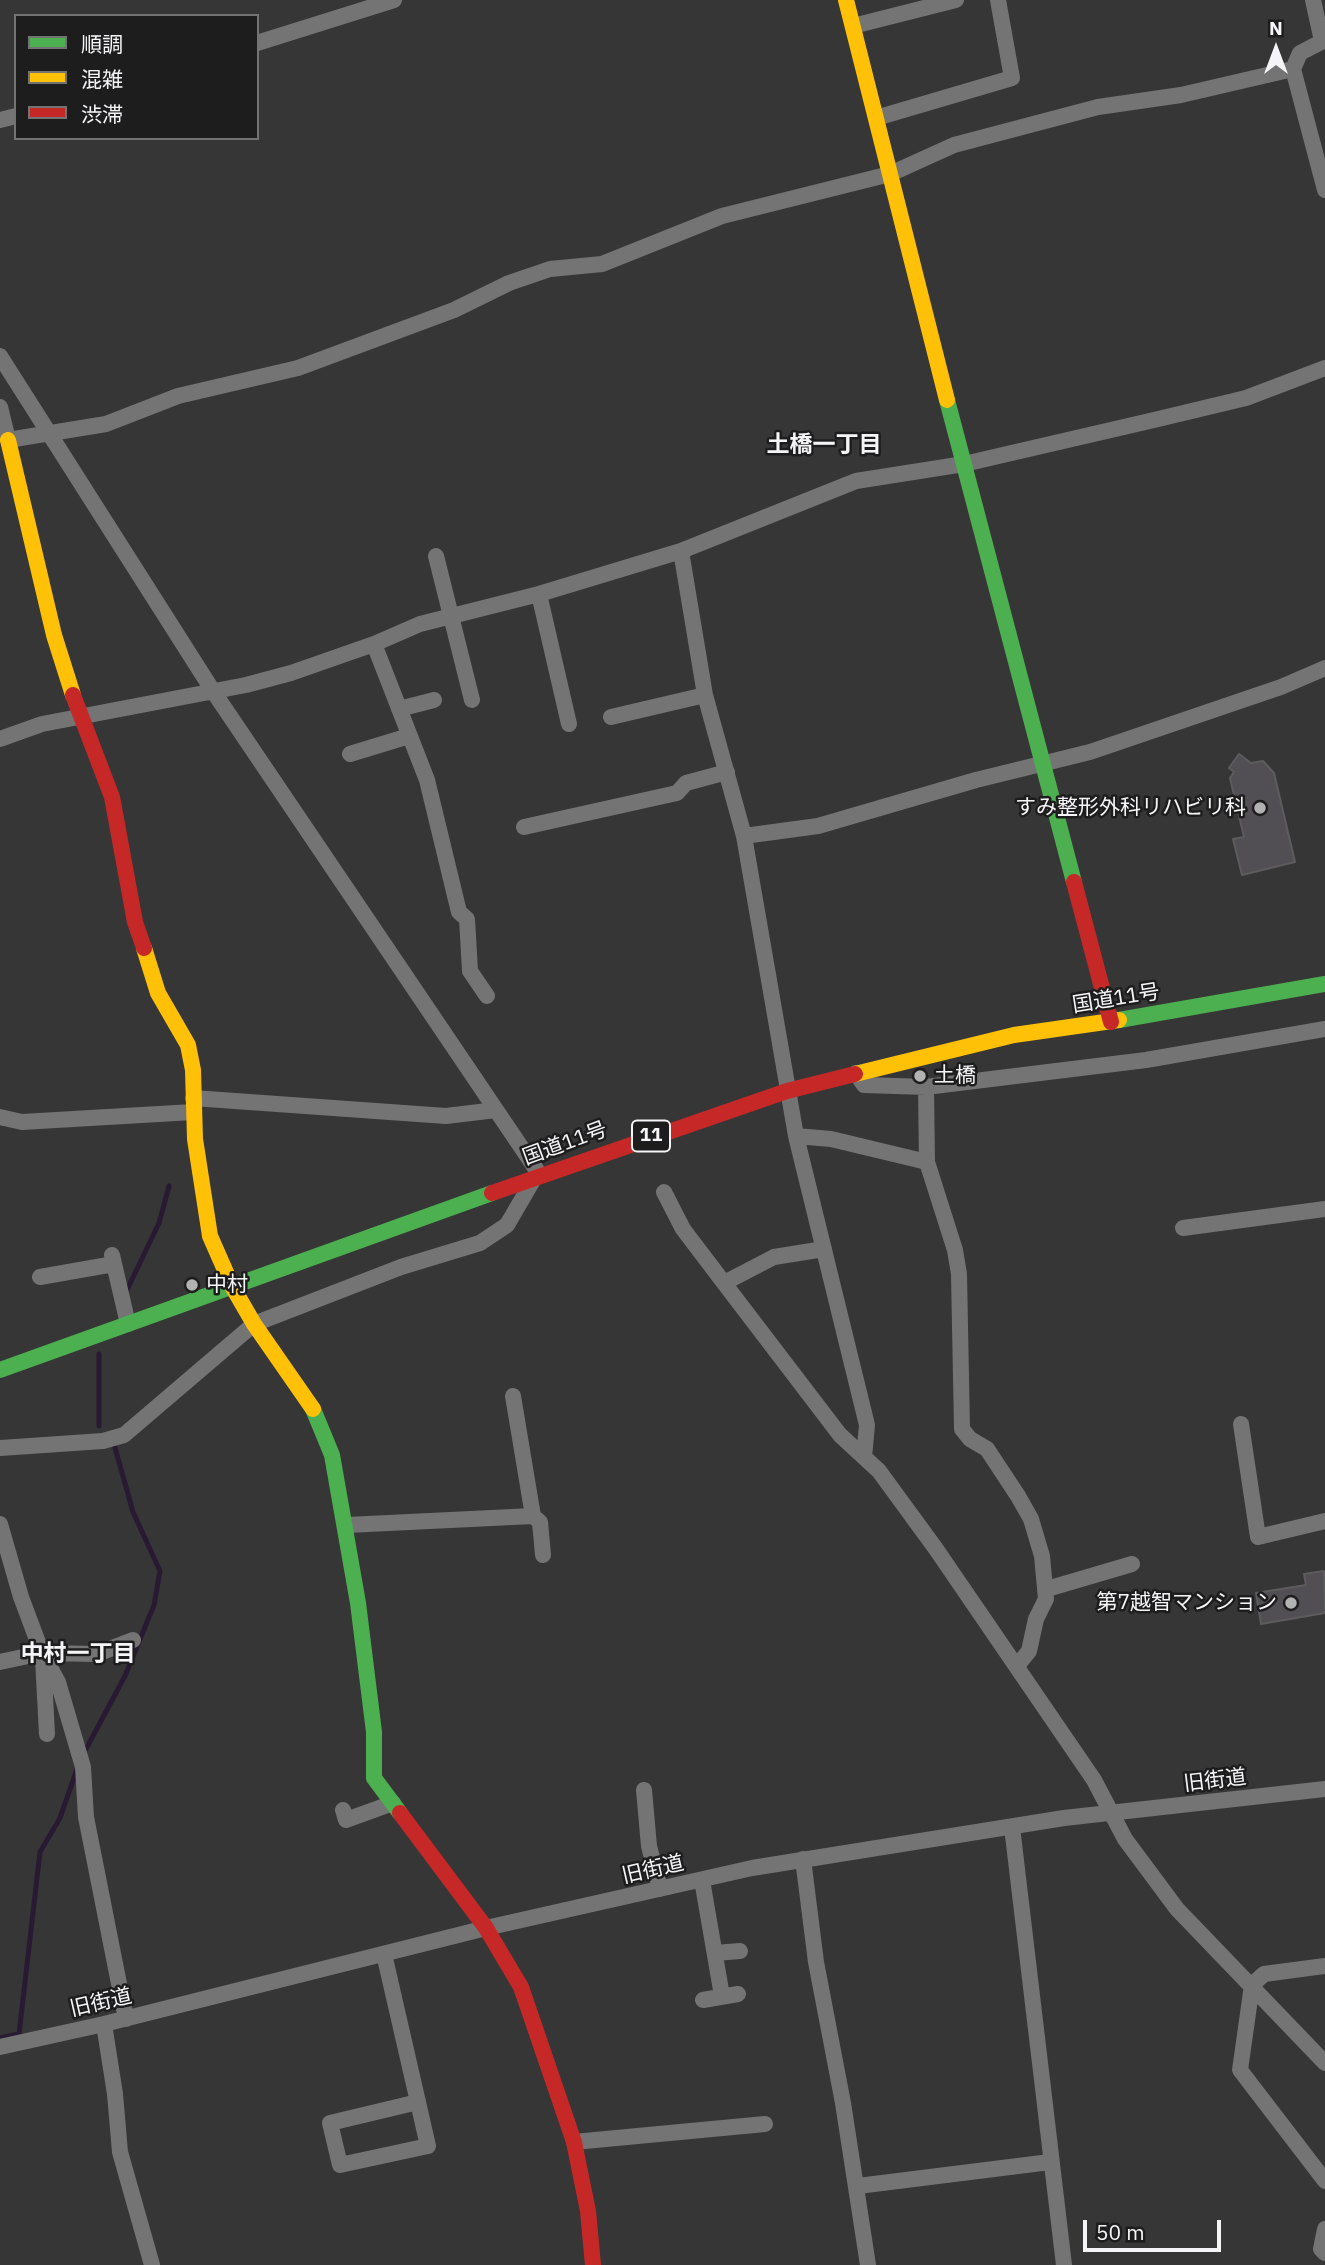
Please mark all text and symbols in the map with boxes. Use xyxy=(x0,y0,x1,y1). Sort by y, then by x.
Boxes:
legend xyxy=(14,14,259,140)
north arrow xyxy=(1241,14,1311,84)
text: N xyxy=(1269,16,1283,40)
text: 順調 xyxy=(81,30,123,58)
text: 混雑 xyxy=(81,65,123,93)
text: 渋滞 xyxy=(81,100,123,128)
district label: 土橋一丁目 xyxy=(767,431,881,459)
place label: すみ整形外科リハビリ科 xyxy=(1015,795,1246,821)
marker: すみ整形外科リハビリ科 xyxy=(1252,800,1268,816)
street label: 国道11号 xyxy=(1070,980,1162,1018)
place label: 土橋 xyxy=(934,1063,976,1089)
marker: 土橋 xyxy=(912,1068,928,1084)
street label: 国道11号 xyxy=(519,1117,611,1171)
road number: 11 xyxy=(632,1120,670,1152)
place label: 中村 xyxy=(206,1272,248,1298)
marker: 中村 xyxy=(184,1277,200,1293)
place label: 第7越智マンション xyxy=(1096,1590,1277,1616)
marker: 第7越智マンション xyxy=(1283,1595,1299,1611)
district label: 中村一丁目 xyxy=(21,1640,135,1668)
street label: 旧街道 xyxy=(1182,1765,1248,1797)
street label: 旧街道 xyxy=(619,1851,687,1889)
street label: 旧街道 xyxy=(67,1984,135,2022)
scale bar xyxy=(1087,2206,1225,2250)
text: 50 m xyxy=(1096,2218,1145,2246)

